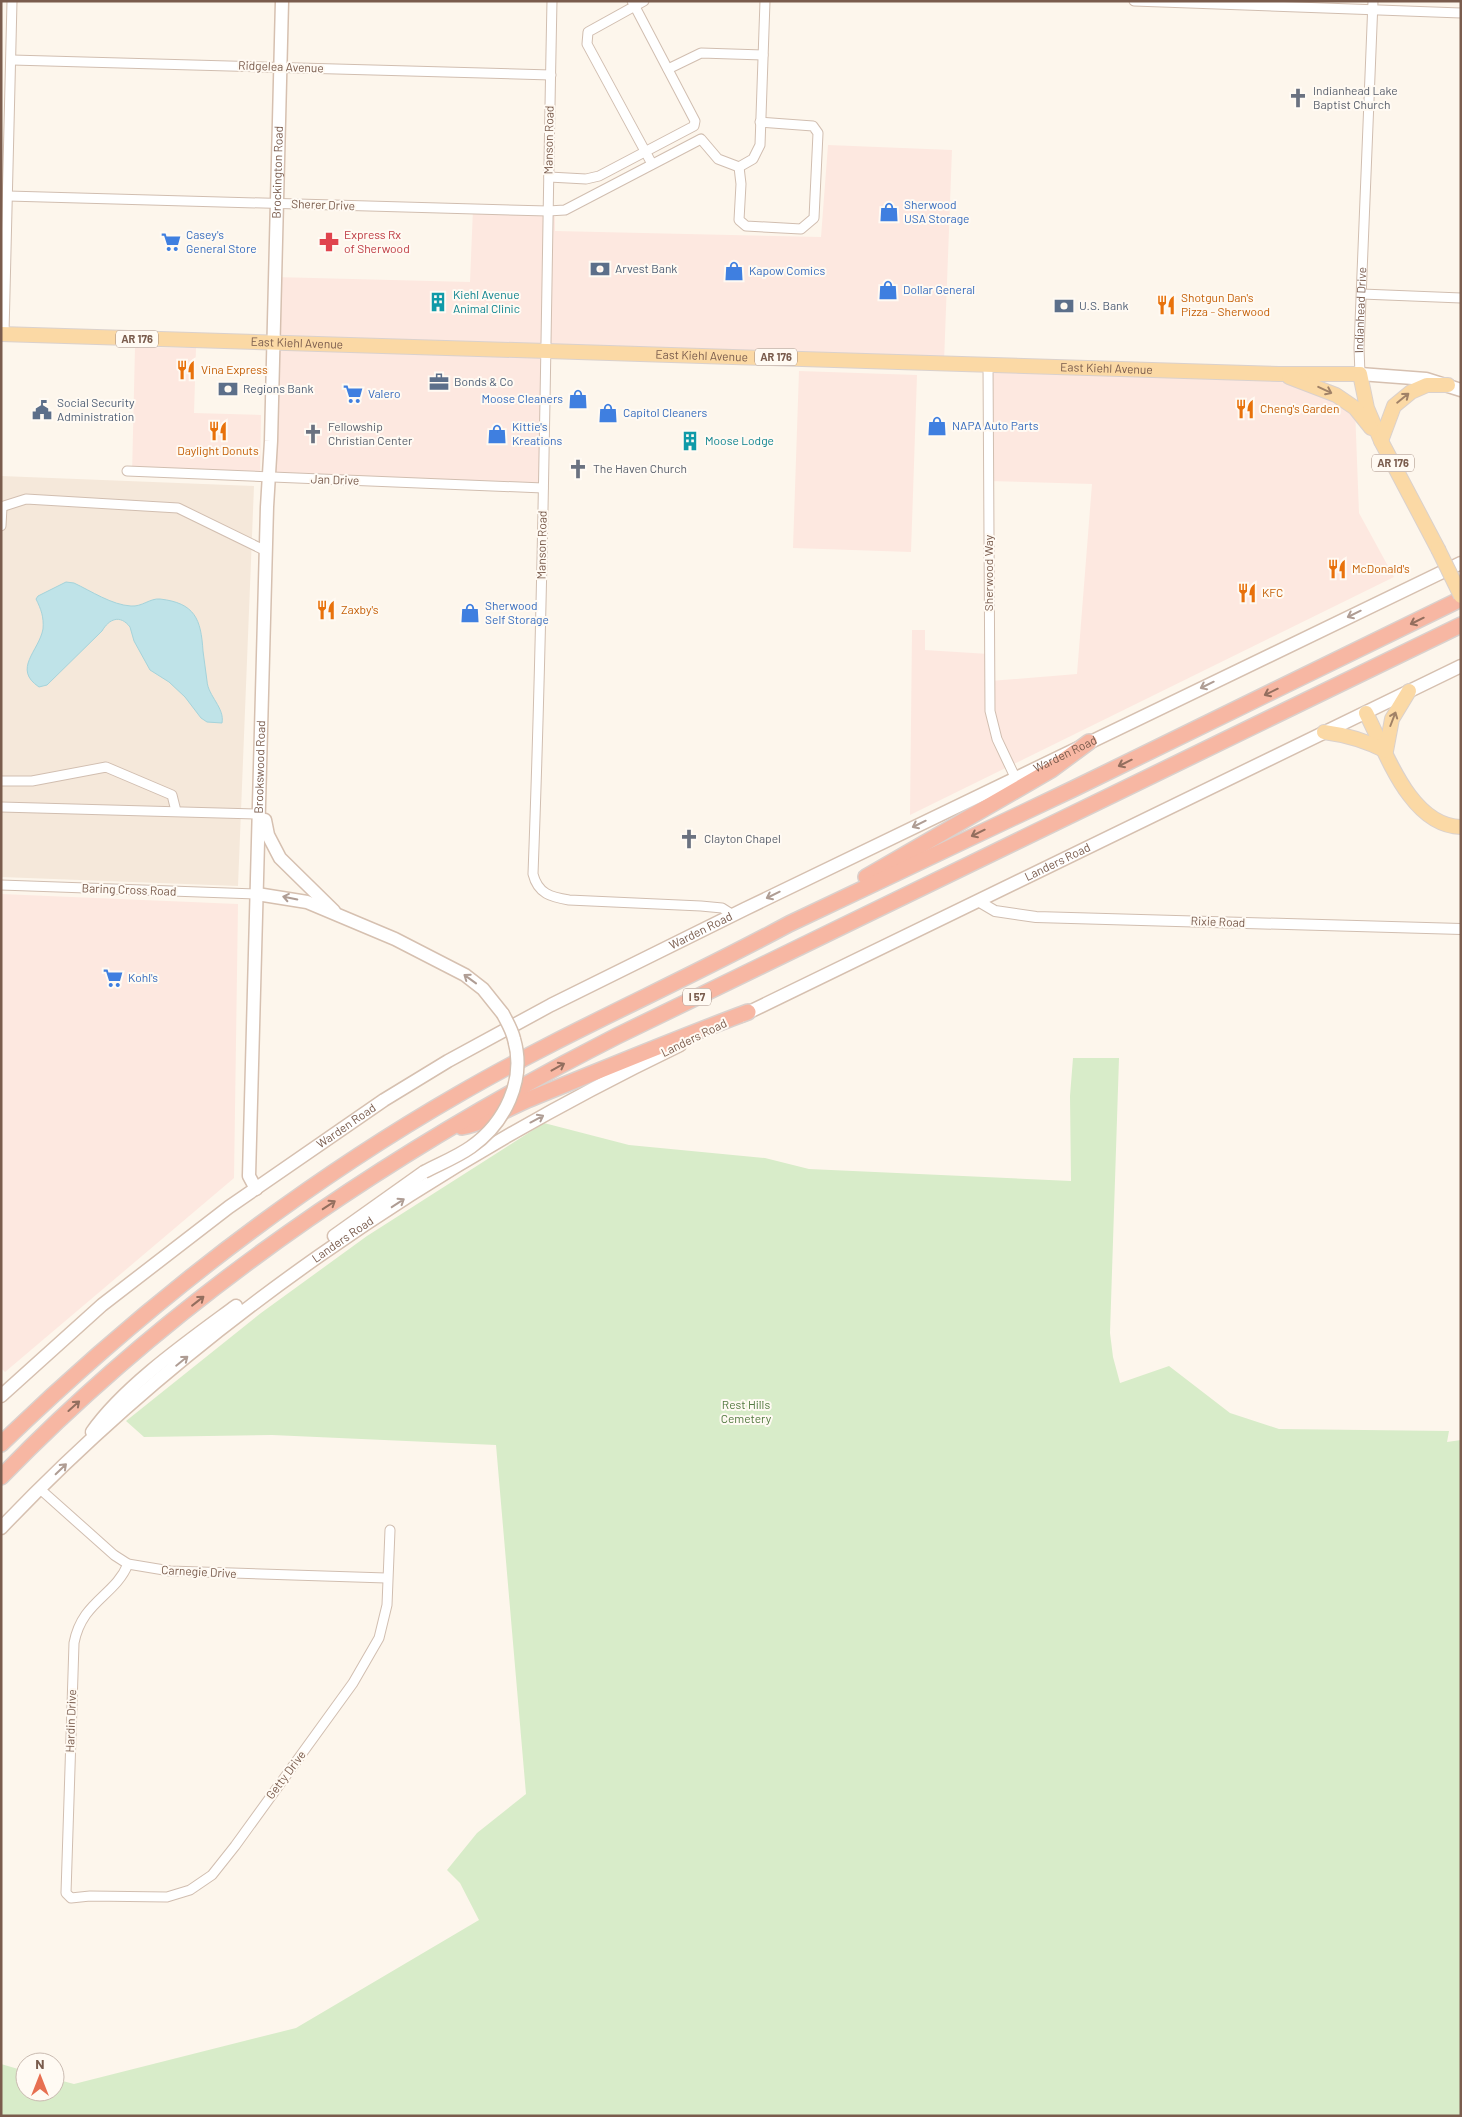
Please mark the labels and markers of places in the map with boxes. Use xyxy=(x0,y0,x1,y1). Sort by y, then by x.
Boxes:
place label: Indianhead Lake Baptist Church xyxy=(1313,83,1398,111)
church icon: Indianhead Lake Baptist Church xyxy=(1287,87,1309,109)
place label: Sherwood USA Storage xyxy=(904,197,970,225)
shop icon: Sherwood USA Storage xyxy=(878,201,900,223)
place label: Casey's General Store xyxy=(186,227,257,255)
place label: Express Rx of Sherwood xyxy=(344,227,410,255)
supermarket icon: Casey's General Store xyxy=(160,231,182,253)
pharmacy icon: Express Rx of Sherwood xyxy=(318,231,340,253)
bank icon: Arvest Bank xyxy=(589,258,611,280)
shop icon: Kapow Comics xyxy=(723,260,745,282)
place label: Arvest Bank xyxy=(615,261,677,275)
place label: Kapow Comics xyxy=(749,263,825,277)
shop icon: Dollar General xyxy=(877,279,899,301)
place label: Dollar General xyxy=(903,282,975,296)
place label: Kiehl Avenue Animal Clinic xyxy=(453,287,520,315)
place label: Shotgun Dan's Pizza - Sherwood xyxy=(1181,290,1270,318)
building icon: Kiehl Avenue Animal Clinic xyxy=(427,291,449,313)
restaurant icon: Shotgun Dan's Pizza - Sherwood xyxy=(1155,294,1177,316)
bank icon: U.S. Bank xyxy=(1053,295,1075,317)
place label: U.S. Bank xyxy=(1079,298,1129,312)
restaurant icon: Vina Express xyxy=(175,359,197,381)
place label: Vina Express xyxy=(201,362,268,376)
office icon: Bonds & Co xyxy=(428,371,450,393)
place label: Bonds & Co xyxy=(454,374,513,388)
bank icon: Regions Bank xyxy=(217,378,239,400)
place label: Regions Bank xyxy=(243,381,313,395)
supermarket icon: Valero xyxy=(342,383,364,405)
place label: Valero xyxy=(368,386,401,400)
shop icon: Moose Cleaners xyxy=(567,388,589,410)
place label: Moose Cleaners xyxy=(481,391,563,405)
place label: Social Security Administration xyxy=(57,395,135,423)
restaurant icon: Cheng's Garden xyxy=(1234,398,1256,420)
public building icon: Social Security Administration xyxy=(31,399,53,421)
place label: Cheng's Garden xyxy=(1260,401,1339,415)
shop icon: Capitol Cleaners xyxy=(597,402,619,424)
place label: Capitol Cleaners xyxy=(623,405,708,419)
shop icon: NAPA Auto Parts xyxy=(926,415,948,437)
place label: NAPA Auto Parts xyxy=(952,418,1039,432)
place label: Fellowship Christian Center xyxy=(328,419,413,447)
place label: Kittie's Kreations xyxy=(512,419,562,447)
restaurant icon: Daylight Donuts xyxy=(207,420,229,442)
church icon: Fellowship Christian Center xyxy=(302,423,324,445)
shop icon: Kittie's Kreations xyxy=(486,423,508,445)
building icon: Moose Lodge xyxy=(679,430,701,452)
place label: Moose Lodge xyxy=(705,433,774,447)
place label: Daylight Donuts xyxy=(177,443,259,457)
church icon: The Haven Church xyxy=(567,458,589,480)
place label: The Haven Church xyxy=(593,461,687,475)
restaurant icon: McDonald's xyxy=(1326,558,1348,580)
place label: McDonald's xyxy=(1352,561,1410,575)
restaurant icon: KFC xyxy=(1236,582,1258,604)
place label: KFC xyxy=(1262,585,1283,599)
place label: Sherwood Self Storage xyxy=(485,598,549,626)
restaurant icon: Zaxby's xyxy=(315,599,337,621)
place label: Zaxby's xyxy=(341,602,379,616)
shop icon: Sherwood Self Storage xyxy=(459,602,481,624)
church icon: Clayton Chapel xyxy=(678,828,700,850)
place label: Clayton Chapel xyxy=(704,831,781,845)
supermarket icon: Kohl's xyxy=(102,967,124,989)
place label: Kohl's xyxy=(128,970,158,984)

